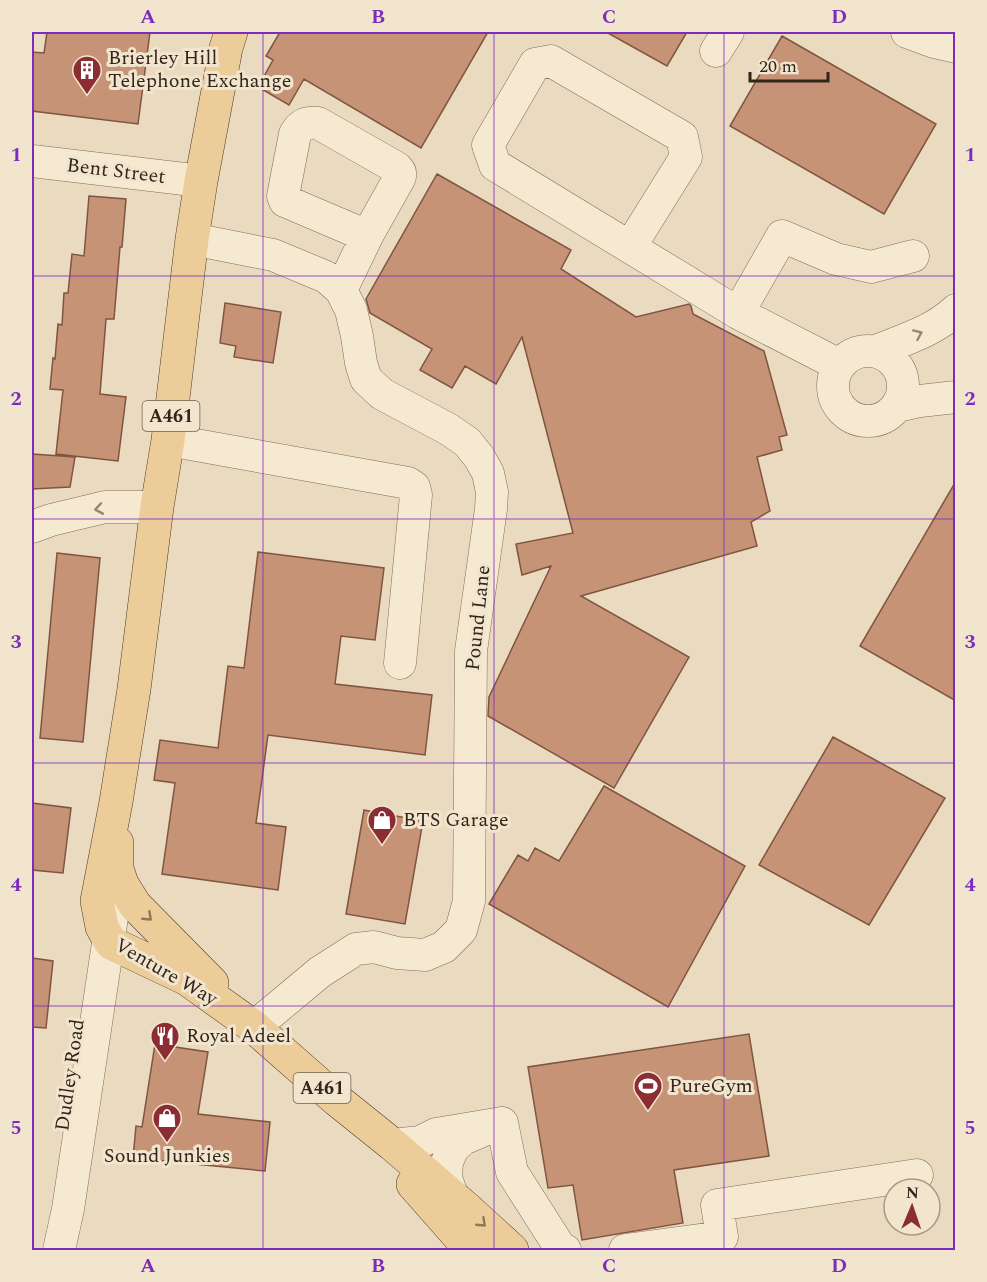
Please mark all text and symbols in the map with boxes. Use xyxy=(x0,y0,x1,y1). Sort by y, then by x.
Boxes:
text: A xyxy=(140,2,156,32)
text: B xyxy=(371,2,385,32)
text: C xyxy=(602,2,616,32)
text: D xyxy=(831,2,847,32)
place label: Brierley Hill Telephone Exchange xyxy=(108,43,291,96)
scale bar xyxy=(750,45,828,83)
text: 20 m xyxy=(759,53,797,80)
building icon: Brierley Hill Telephone Exchange xyxy=(71,54,103,96)
text: 1 xyxy=(10,140,22,170)
text: 1 xyxy=(964,140,976,170)
street label: Bent Street xyxy=(65,150,167,192)
one-way arrow xyxy=(911,329,922,341)
text: 2 xyxy=(10,384,22,414)
text: 2 xyxy=(964,384,976,414)
road number: A461 xyxy=(142,401,200,431)
one-way arrow xyxy=(94,502,104,515)
street label: Pound Lane xyxy=(458,564,498,672)
text: 3 xyxy=(10,627,22,657)
text: 3 xyxy=(964,627,976,657)
shop icon: BTS Garage xyxy=(366,804,398,846)
place label: BTS Garage xyxy=(403,805,509,835)
text: 4 xyxy=(10,870,22,900)
text: 4 xyxy=(964,870,976,900)
one-way arrow xyxy=(141,910,151,921)
street label: Venture Way xyxy=(109,930,224,1014)
street label: Dudley Road xyxy=(47,1017,93,1133)
restaurant icon: Royal Adeel xyxy=(149,1020,181,1062)
place label: Royal Adeel xyxy=(186,1021,291,1051)
sports icon: PureGym xyxy=(632,1070,664,1112)
place label: PureGym xyxy=(669,1071,753,1101)
road number: A461 xyxy=(294,1073,350,1103)
shop icon: Sound Junkies xyxy=(151,1102,183,1144)
text: 5 xyxy=(10,1113,22,1143)
text: 5 xyxy=(964,1113,976,1143)
place label: Sound Junkies xyxy=(104,1141,230,1171)
north arrow xyxy=(882,1177,942,1237)
text: N xyxy=(906,1181,919,1205)
one-way arrow xyxy=(475,1216,485,1227)
text: A xyxy=(140,1251,156,1281)
text: B xyxy=(371,1251,385,1281)
text: C xyxy=(602,1251,616,1281)
text: D xyxy=(831,1251,847,1281)

